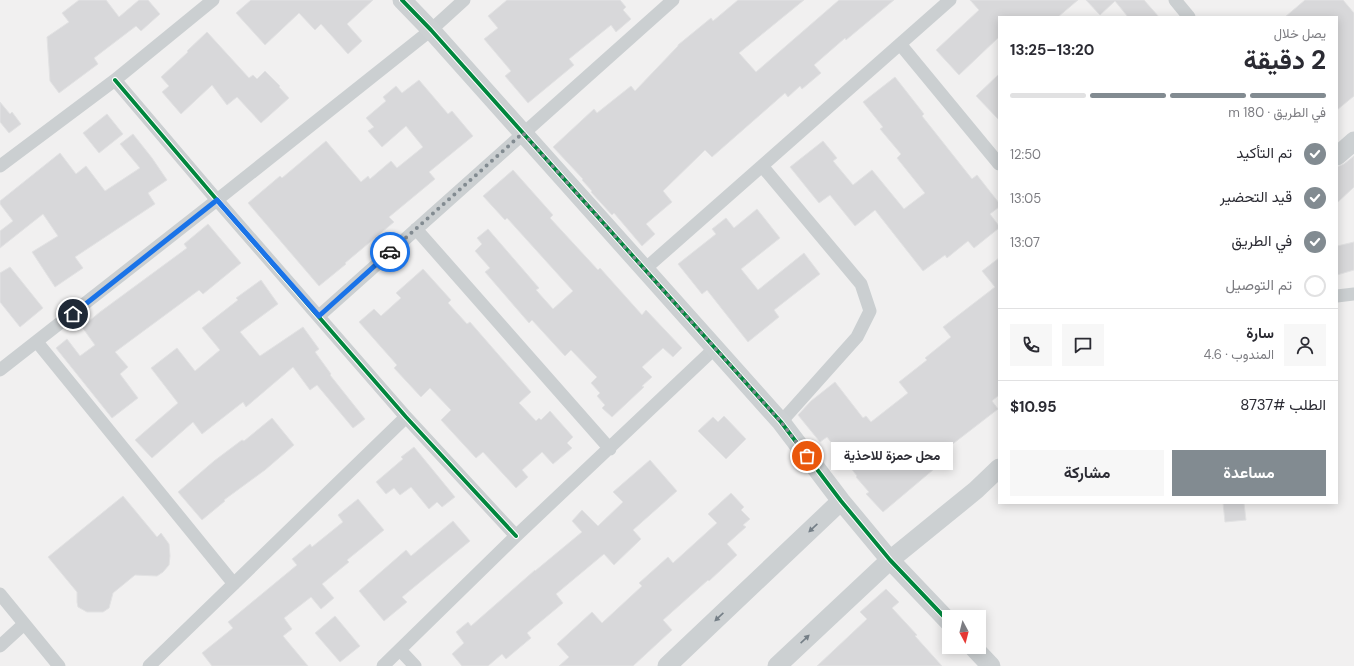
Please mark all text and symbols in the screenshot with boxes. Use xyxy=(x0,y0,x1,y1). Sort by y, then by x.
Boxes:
text: يصل خلال xyxy=(1274,25,1326,42)
text: 13:20–13:25 xyxy=(1010,40,1094,60)
text: 2 دقيقة xyxy=(1244,43,1326,77)
text: في الطريق · 180 m xyxy=(1228,104,1326,121)
text: تم التأكيد xyxy=(1236,143,1292,163)
icon: check xyxy=(1304,143,1326,165)
text: 12:50 xyxy=(1010,146,1041,163)
text: قيد التحضير xyxy=(1220,187,1292,207)
icon: check xyxy=(1304,187,1326,209)
text: 13:05 xyxy=(1010,190,1041,207)
text: في الطريق xyxy=(1231,231,1292,251)
icon: check xyxy=(1304,231,1326,253)
courier xyxy=(370,232,410,272)
text: 13:07 xyxy=(1010,234,1040,251)
icon: car xyxy=(379,241,401,263)
text: تم التوصيل xyxy=(1226,275,1292,295)
pin xyxy=(56,297,90,331)
icon: home xyxy=(62,303,84,325)
text: سارة xyxy=(1246,323,1274,343)
button: phone xyxy=(1010,324,1052,366)
button: chat xyxy=(1062,324,1104,366)
button: person xyxy=(1284,324,1326,366)
text: المندوب · 4.6 xyxy=(1204,346,1274,363)
text: الطلب #8737 xyxy=(1240,395,1326,415)
text: $10.95 xyxy=(1010,397,1057,417)
pin xyxy=(790,439,824,473)
callout: محل حمزة للاحذية xyxy=(831,442,953,470)
icon: bag xyxy=(796,445,818,467)
text: محل حمزة للاحذية xyxy=(844,447,940,464)
button: مشاركة xyxy=(1010,450,1164,496)
button: مساعدة xyxy=(1172,450,1326,496)
one-way arrow xyxy=(808,523,818,533)
north arrow xyxy=(942,610,986,654)
map controls xyxy=(942,610,986,654)
one-way arrow xyxy=(714,612,723,621)
one-way arrow xyxy=(800,635,811,644)

